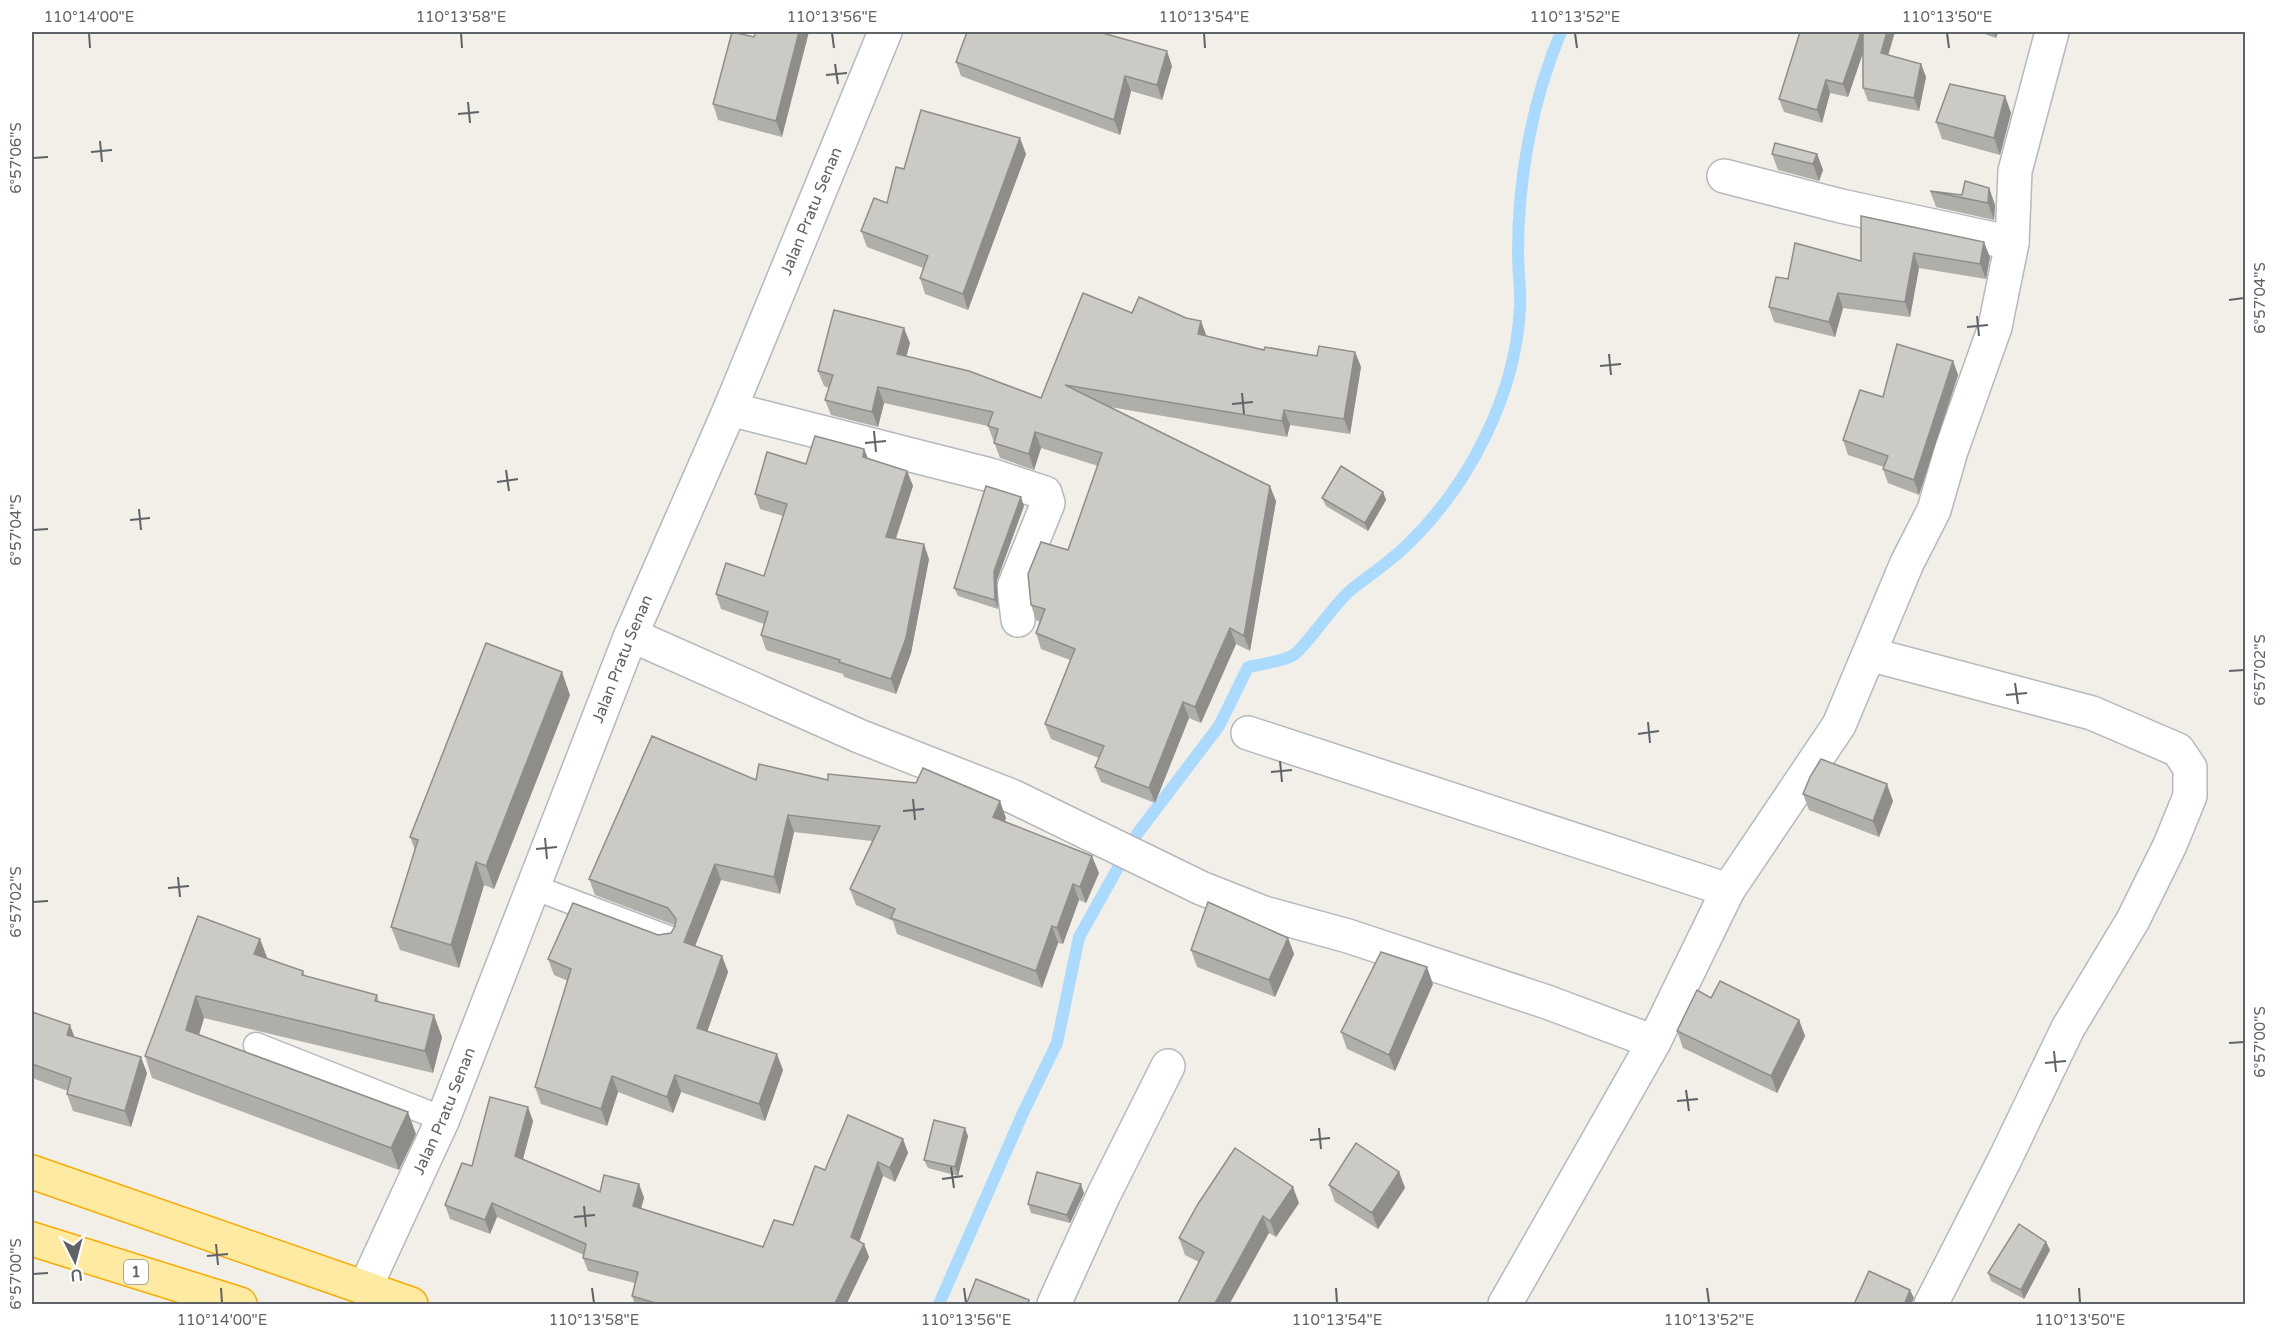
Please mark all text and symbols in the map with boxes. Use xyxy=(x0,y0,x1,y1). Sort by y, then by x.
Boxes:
text: 110°14'00"E xyxy=(44,8,134,26)
text: 110°13'58"E xyxy=(416,8,506,26)
text: 110°13'56"E xyxy=(787,8,877,26)
text: 110°13'54"E xyxy=(1159,8,1249,26)
text: 110°13'52"E xyxy=(1530,8,1620,26)
text: 110°13'50"E xyxy=(1902,8,1992,26)
text: 6°57'06"S xyxy=(7,122,25,194)
street label: Jalan Pratu Senan xyxy=(776,144,847,278)
text: 6°57'04"S xyxy=(2251,262,2269,334)
text: 6°57'04"S xyxy=(7,494,25,566)
street label: Jalan Pratu Senan xyxy=(588,592,657,726)
text: 6°57'02"S xyxy=(2251,634,2269,706)
text: 6°57'02"S xyxy=(7,866,25,938)
text: 6°57'00"S xyxy=(2251,1006,2269,1078)
street label: Jalan Pratu Senan xyxy=(409,1044,480,1178)
north arrow xyxy=(45,1231,105,1291)
text: 6°57'00"S xyxy=(7,1238,25,1310)
road number: 1 xyxy=(124,1260,148,1284)
text: U xyxy=(69,1264,84,1286)
text: 110°14'00"E xyxy=(177,1311,267,1329)
text: 110°13'58"E xyxy=(549,1311,639,1329)
text: 110°13'56"E xyxy=(921,1311,1011,1329)
text: 110°13'54"E xyxy=(1292,1311,1382,1329)
text: 110°13'52"E xyxy=(1664,1311,1754,1329)
text: 110°13'50"E xyxy=(2035,1311,2125,1329)

